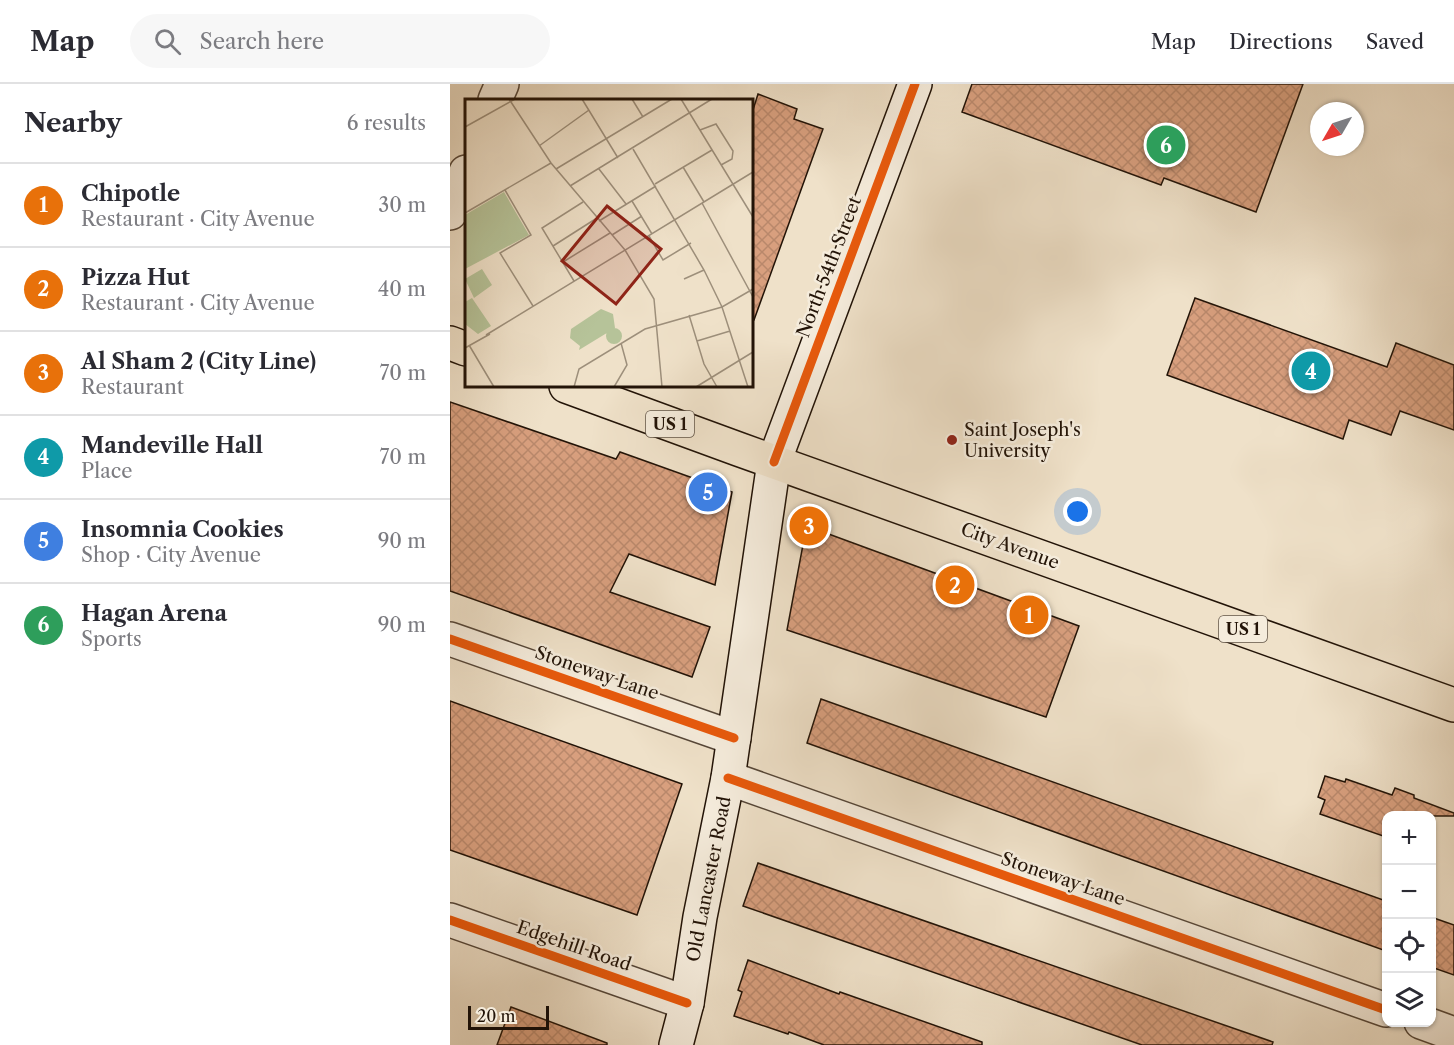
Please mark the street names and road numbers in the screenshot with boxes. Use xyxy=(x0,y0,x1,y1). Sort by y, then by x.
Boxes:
street label: North 54th Street xyxy=(792,193,866,341)
road number: US 1 xyxy=(646,411,694,437)
street label: City Avenue xyxy=(958,518,1062,574)
road number: US 1 xyxy=(1219,616,1267,642)
street label: Stoneway Lane xyxy=(532,642,662,704)
street label: Old Lancaster Road xyxy=(682,794,736,964)
street label: Stoneway Lane xyxy=(998,848,1128,910)
street label: Edgehill Road xyxy=(514,916,634,976)

